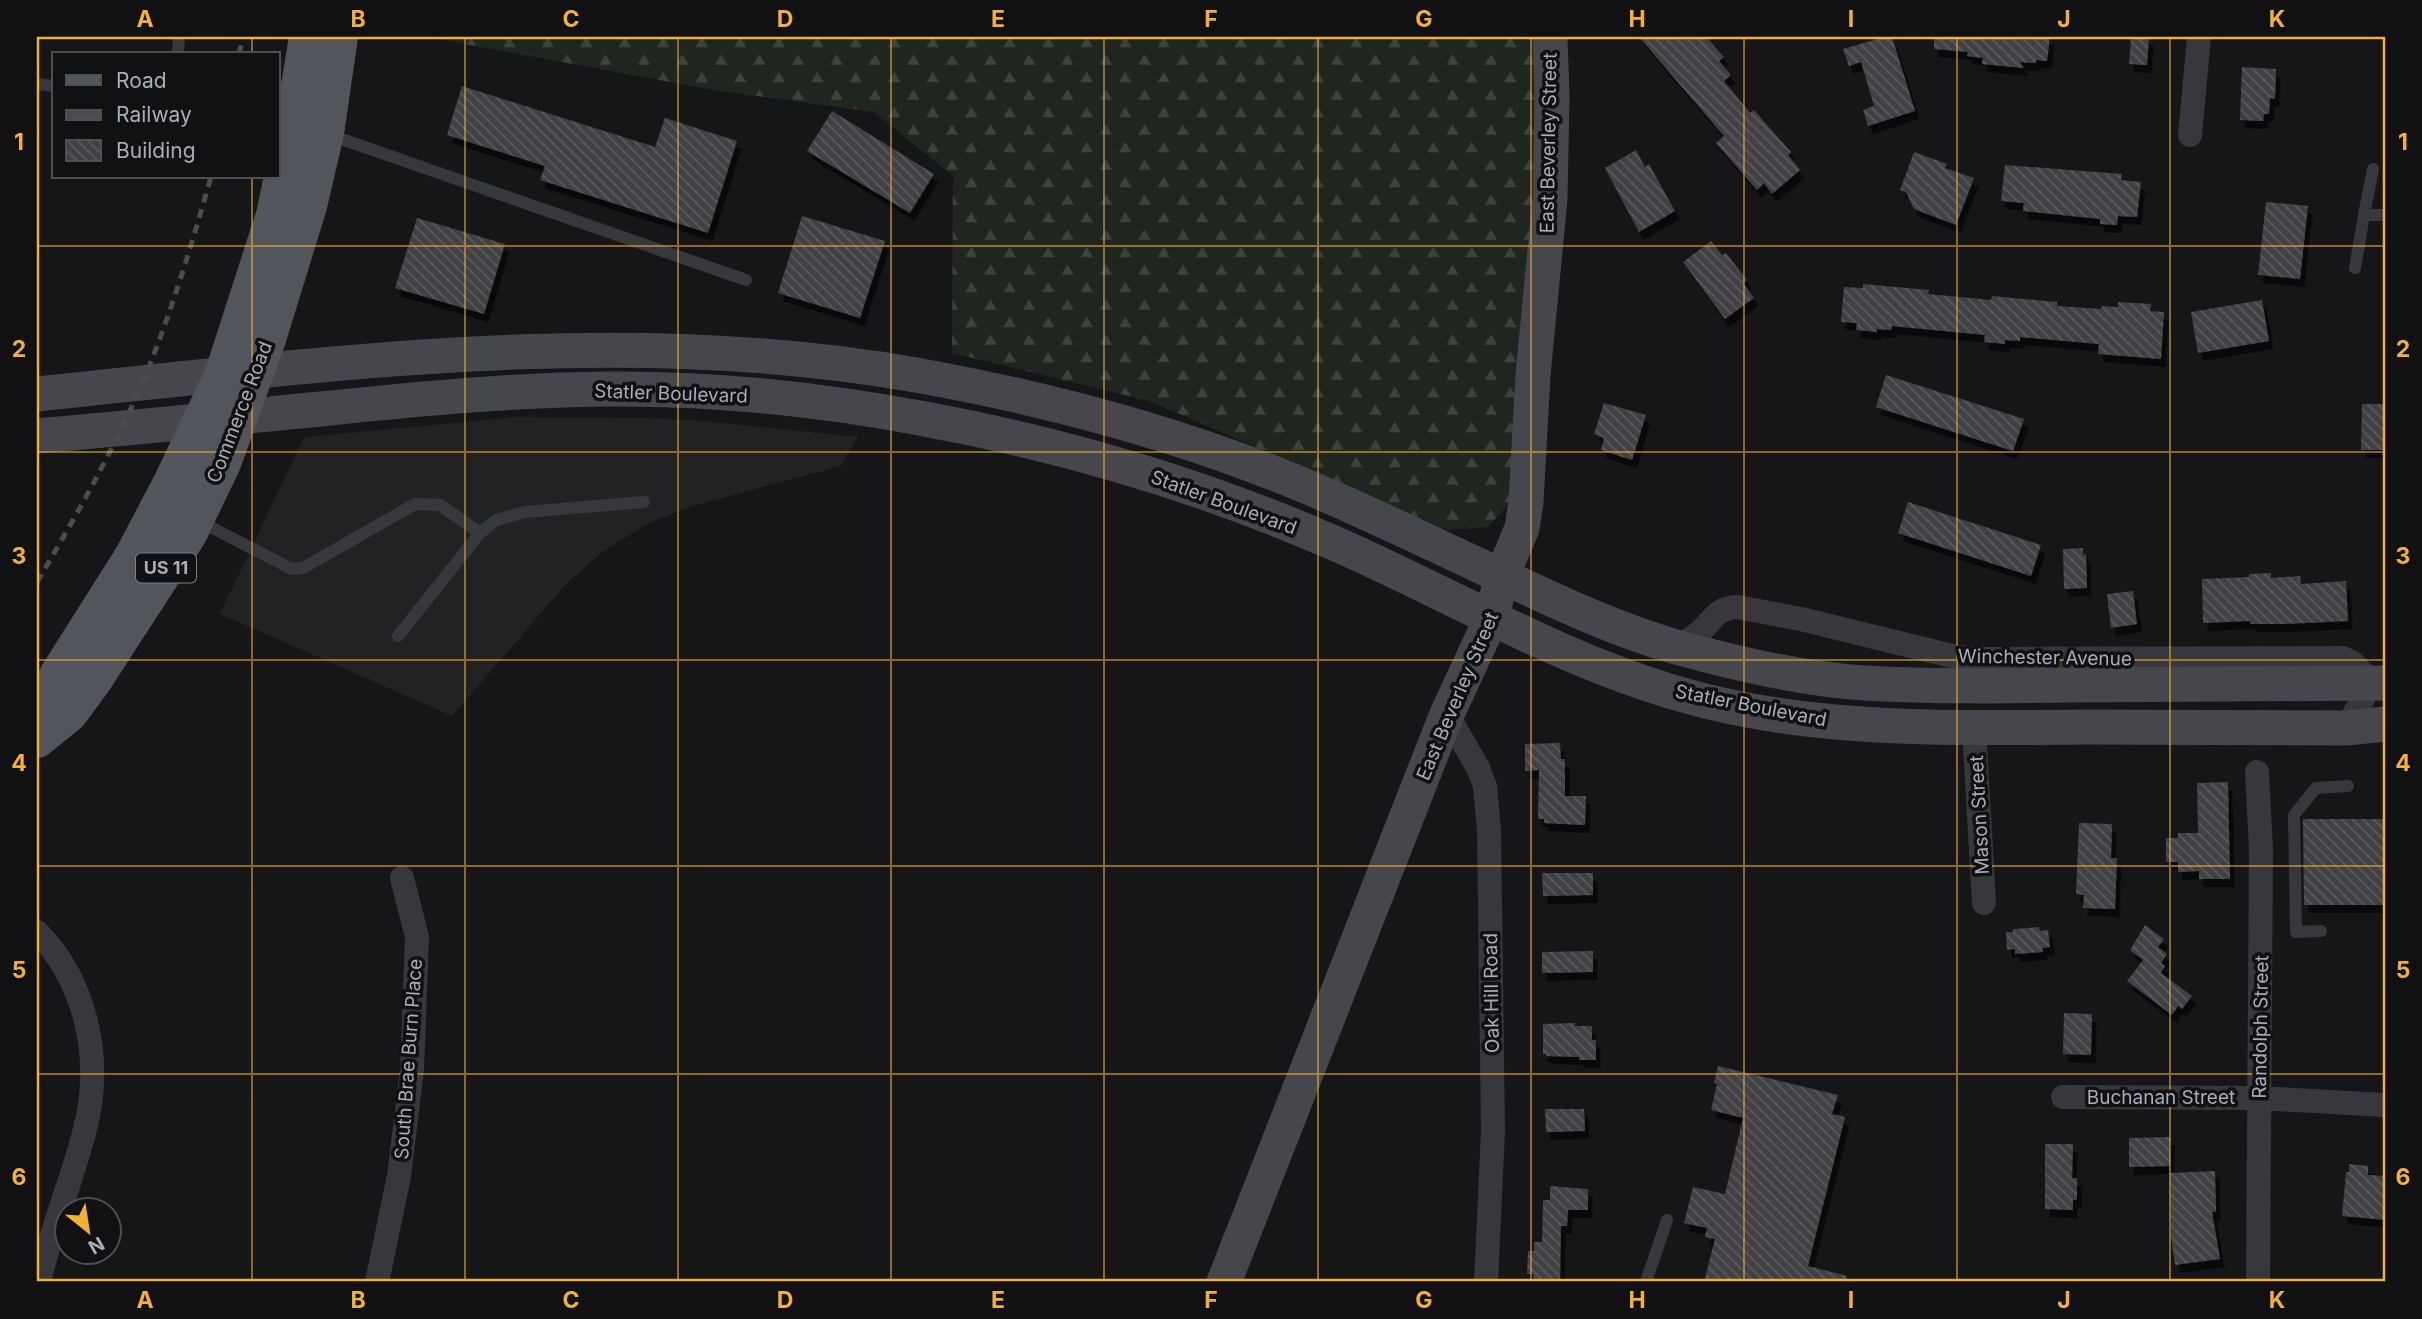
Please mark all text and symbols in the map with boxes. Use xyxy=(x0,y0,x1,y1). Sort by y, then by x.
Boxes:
text: A xyxy=(136,5,154,33)
text: B xyxy=(350,5,366,33)
text: C xyxy=(562,5,580,33)
text: D xyxy=(777,5,793,33)
text: E xyxy=(991,5,1005,33)
text: F xyxy=(1204,5,1218,33)
text: G xyxy=(1415,5,1433,33)
text: H xyxy=(1628,5,1646,33)
text: I xyxy=(1848,5,1854,33)
text: J xyxy=(2057,5,2071,33)
text: K xyxy=(2269,5,2285,33)
legend xyxy=(52,52,280,178)
street label: East Beverley Street xyxy=(1535,53,1562,233)
text: Road xyxy=(116,68,167,93)
text: Railway xyxy=(116,102,192,127)
text: 1 xyxy=(14,128,24,156)
text: 1 xyxy=(2398,128,2408,156)
text: Building xyxy=(116,138,196,163)
text: 2 xyxy=(12,335,26,363)
text: 2 xyxy=(2396,335,2410,363)
street label: Commerce Road xyxy=(202,338,277,486)
street label: Statler Boulevard xyxy=(594,379,748,408)
street label: Statler Boulevard xyxy=(1148,465,1300,540)
text: 3 xyxy=(12,542,26,570)
text: 3 xyxy=(2396,542,2410,570)
road number: US 11 xyxy=(136,554,196,582)
street label: East Beverley Street xyxy=(1412,609,1503,784)
street label: Winchester Avenue xyxy=(1958,644,2132,671)
street label: Statler Boulevard xyxy=(1673,680,1829,731)
text: 4 xyxy=(11,749,27,777)
text: 4 xyxy=(2395,749,2411,777)
street label: Mason Street xyxy=(1965,755,1994,875)
street label: Oak Hill Road xyxy=(1479,933,1504,1053)
street label: Randolph Street xyxy=(2248,955,2273,1099)
text: 5 xyxy=(12,956,26,984)
text: 5 xyxy=(2396,956,2410,984)
street label: South Brae Burn Place xyxy=(390,958,427,1160)
street label: Buchanan Street xyxy=(2087,1086,2235,1109)
text: 6 xyxy=(12,1163,26,1191)
text: 6 xyxy=(2396,1163,2410,1191)
north arrow xyxy=(52,1196,122,1266)
text: N xyxy=(84,1232,108,1259)
text: A xyxy=(136,1286,154,1314)
text: B xyxy=(350,1286,366,1314)
text: C xyxy=(562,1286,580,1314)
text: D xyxy=(777,1286,793,1314)
text: E xyxy=(991,1286,1005,1314)
text: F xyxy=(1204,1286,1218,1314)
text: G xyxy=(1415,1286,1433,1314)
text: H xyxy=(1628,1286,1646,1314)
text: I xyxy=(1848,1286,1854,1314)
text: J xyxy=(2057,1286,2071,1314)
text: K xyxy=(2269,1286,2285,1314)

